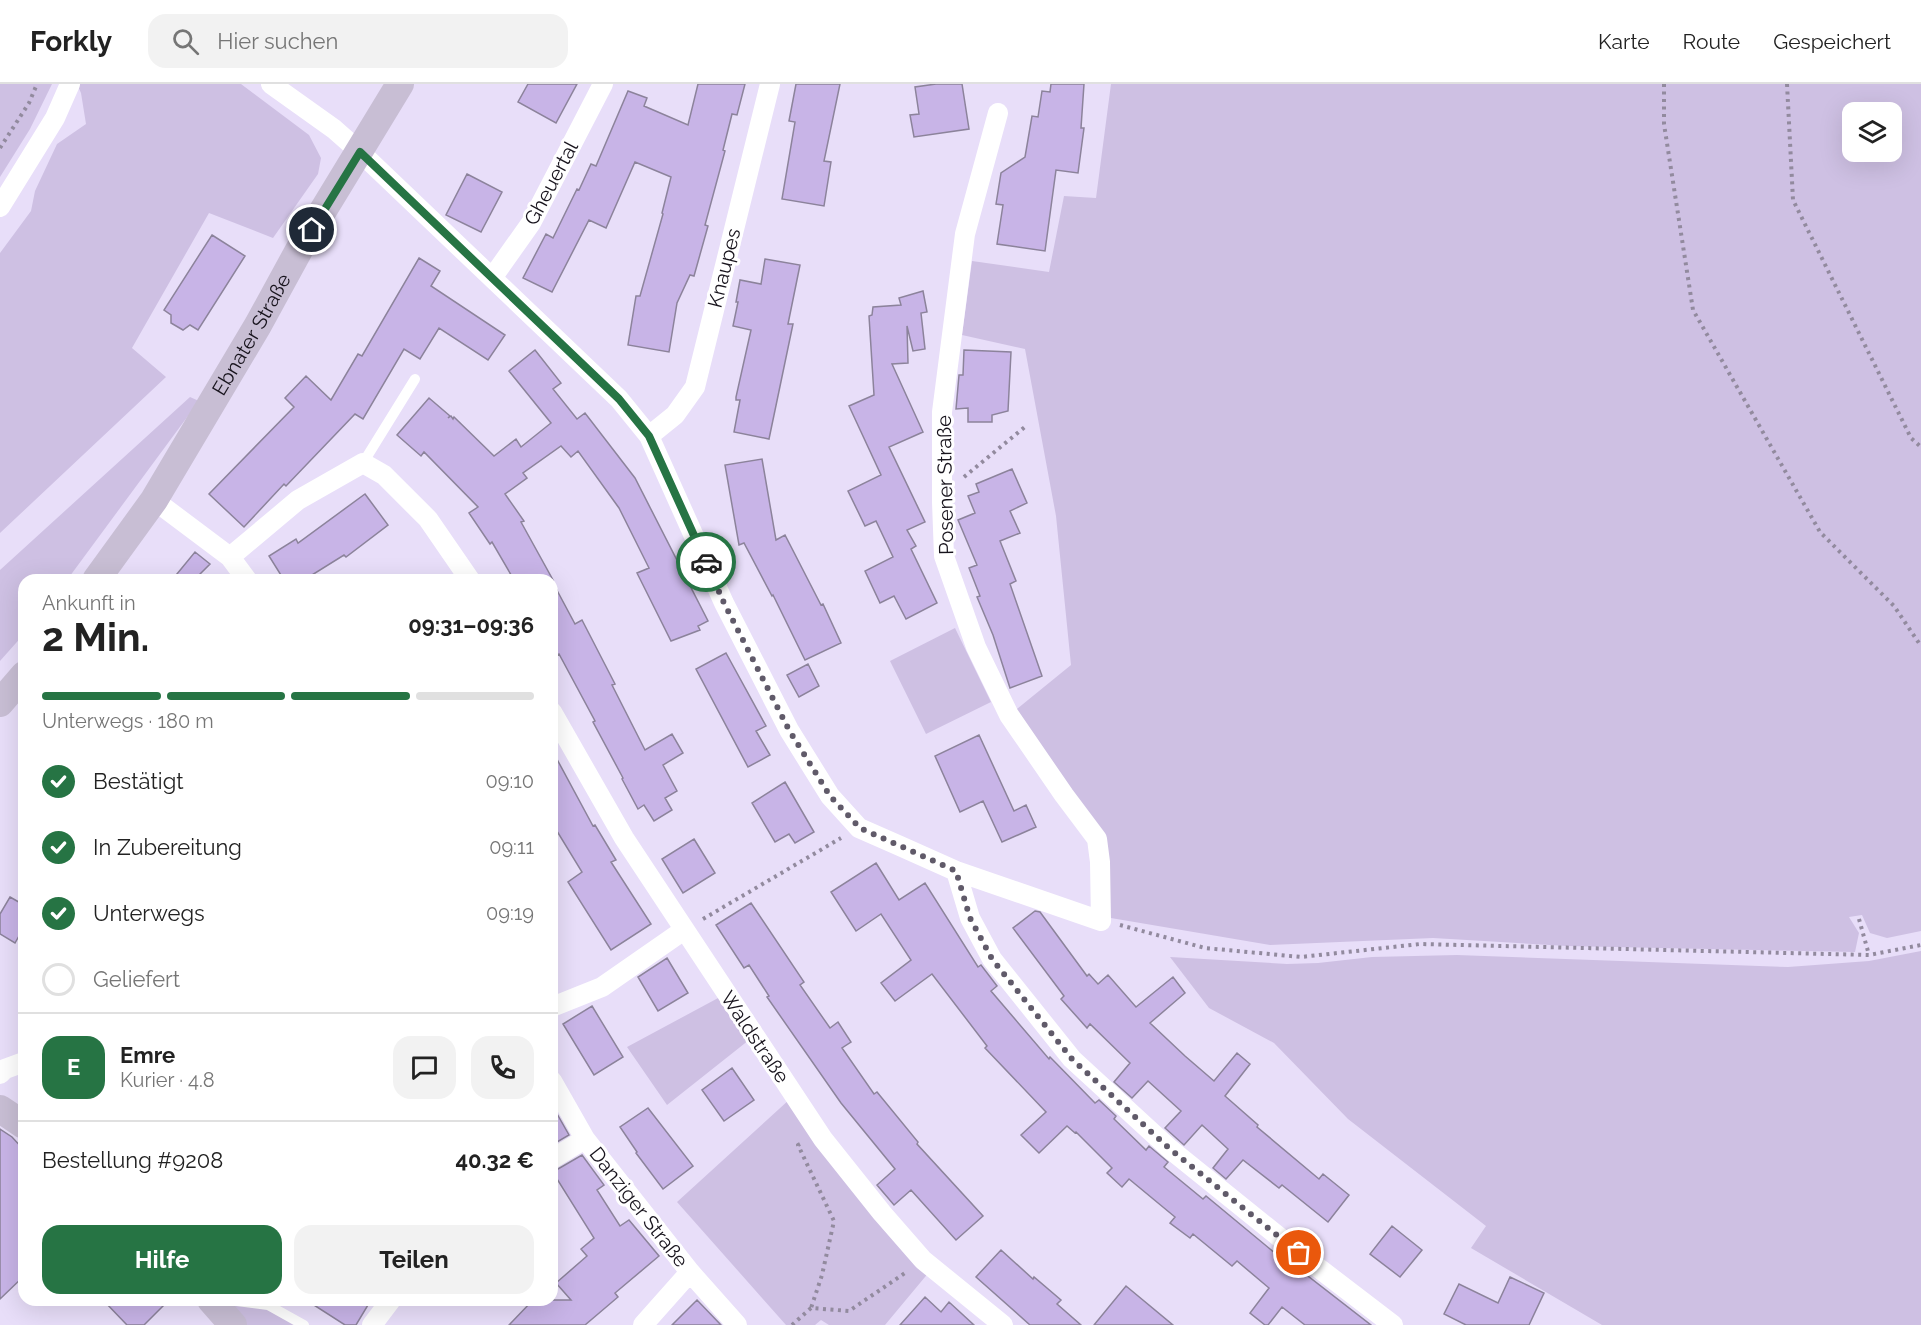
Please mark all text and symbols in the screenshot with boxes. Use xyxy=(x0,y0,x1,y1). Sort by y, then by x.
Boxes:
search box xyxy=(148,14,568,68)
text: Forkly xyxy=(30,25,112,58)
icon: search xyxy=(169,25,202,58)
text: Hier suchen xyxy=(217,28,338,54)
text: Karte xyxy=(1598,29,1650,54)
text: Route xyxy=(1683,29,1740,54)
text: Gespeichert xyxy=(1773,29,1891,54)
map controls xyxy=(1842,102,1902,162)
button: layers xyxy=(1842,102,1902,162)
street label: Gheuertal xyxy=(519,137,583,229)
pin xyxy=(286,204,337,255)
icon: home xyxy=(295,213,328,246)
street label: Knaupes xyxy=(703,226,745,310)
street label: Ebnater Straße xyxy=(207,269,296,400)
street label: Posener Straße xyxy=(932,415,958,555)
courier xyxy=(676,532,736,592)
icon: car xyxy=(690,546,723,579)
text: Ankunft in xyxy=(42,591,136,615)
text: 09:31–09:36 xyxy=(408,612,534,638)
text: 2 Min. xyxy=(42,614,149,660)
text: Unterwegs · 180 m xyxy=(42,709,214,733)
icon: check xyxy=(42,765,75,798)
text: Bestätigt xyxy=(93,768,184,794)
text: 09:10 xyxy=(485,769,534,793)
icon: check xyxy=(42,831,75,864)
text: In Zubereitung xyxy=(93,834,242,860)
text: 09:11 xyxy=(489,835,534,859)
icon: check xyxy=(42,897,75,930)
text: Unterwegs xyxy=(93,900,205,926)
text: 09:19 xyxy=(486,901,534,925)
text: Geliefert xyxy=(93,966,180,992)
street label: Waldstraße xyxy=(716,986,795,1088)
button: chat xyxy=(393,1036,456,1099)
button: phone xyxy=(471,1036,534,1099)
text: Emre xyxy=(120,1042,175,1068)
text: E xyxy=(67,1054,80,1080)
text: Kurier · 4.8 xyxy=(120,1068,215,1092)
street label: Danziger Straße xyxy=(585,1142,694,1272)
text: Bestellung #9208 xyxy=(42,1147,223,1173)
text: 40.32 € xyxy=(455,1147,534,1173)
button: Hilfe xyxy=(42,1225,282,1294)
button: Teilen xyxy=(294,1225,534,1294)
pin xyxy=(1273,1227,1324,1278)
icon: bag xyxy=(1282,1236,1315,1269)

